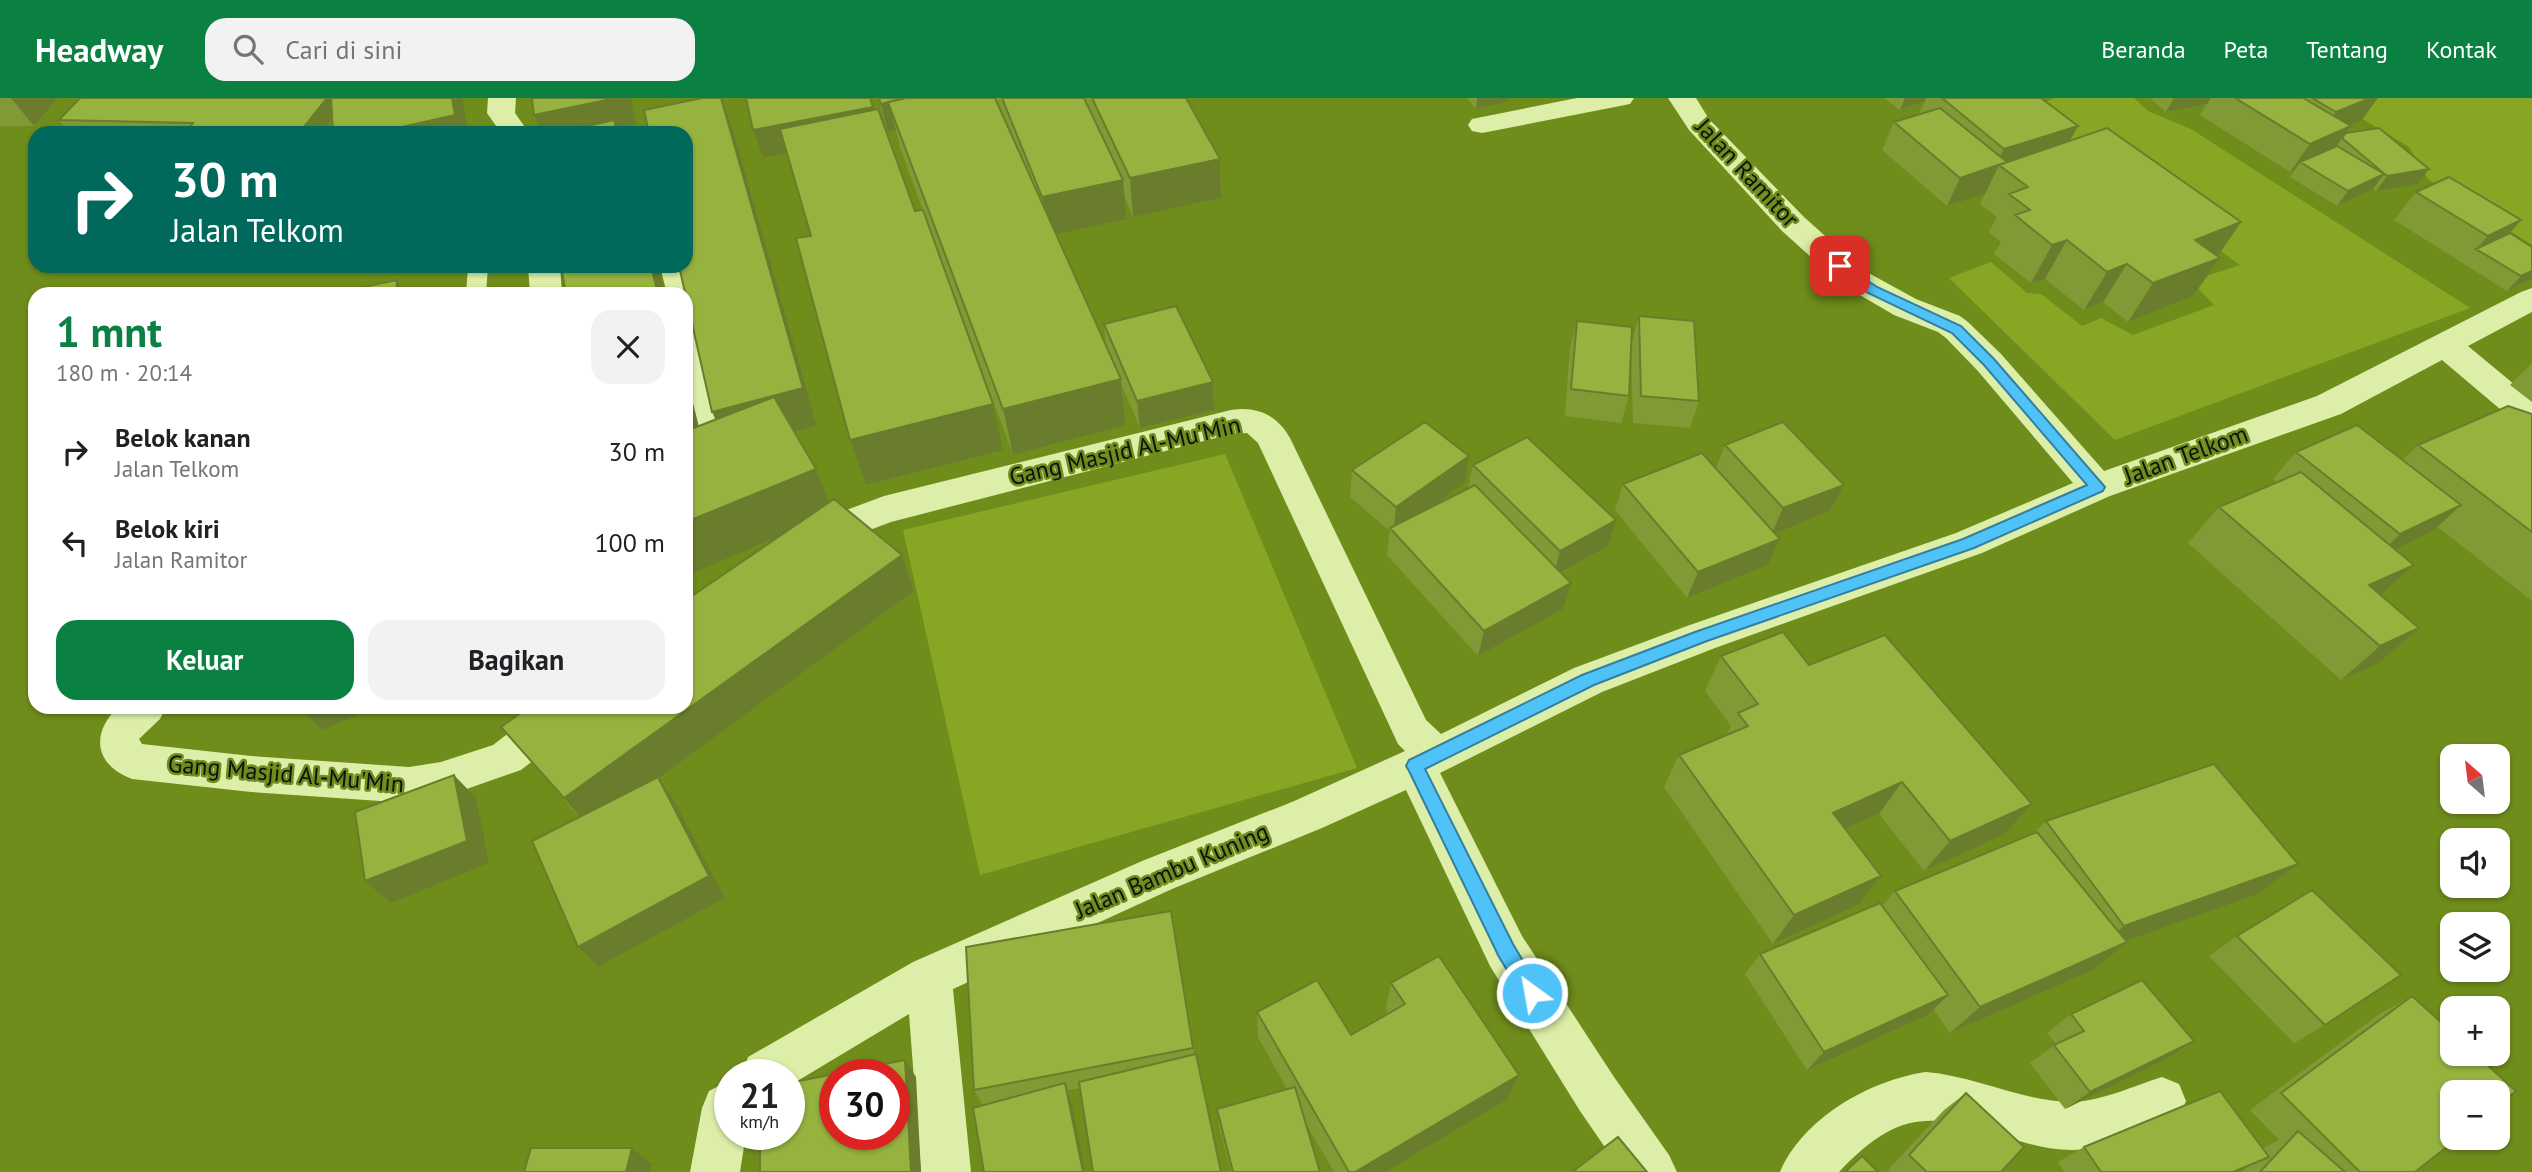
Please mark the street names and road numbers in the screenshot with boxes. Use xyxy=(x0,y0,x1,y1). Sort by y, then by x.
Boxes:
street label: Jalan Ramitor xyxy=(1688,111,1806,234)
street label: Gang Masjid Al-Mu'Min xyxy=(1006,409,1244,492)
street label: Jalan Telkom xyxy=(2119,418,2252,492)
street label: Gang Masjid Al-Mu'Min xyxy=(167,748,405,799)
street label: Jalan Bambu Kuning xyxy=(1069,816,1273,926)

